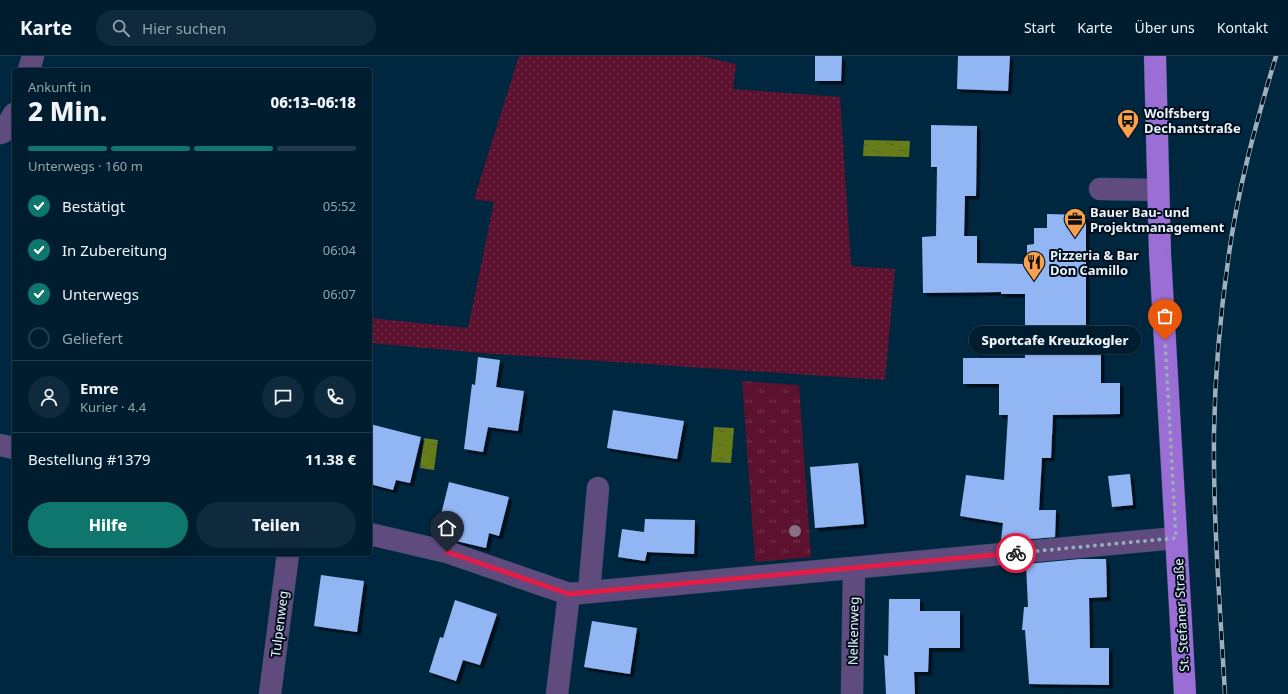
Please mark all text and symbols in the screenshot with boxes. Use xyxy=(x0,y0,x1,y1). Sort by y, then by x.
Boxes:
search box xyxy=(96,10,376,46)
text: Karte xyxy=(20,15,72,41)
icon: search xyxy=(110,17,132,39)
text: Hier suchen xyxy=(142,18,226,38)
text: Start xyxy=(1024,18,1055,37)
text: Karte xyxy=(1077,18,1113,37)
text: Über uns xyxy=(1135,18,1195,37)
text: Kontakt xyxy=(1217,18,1268,37)
text: Ankunft in xyxy=(28,78,91,96)
text: 06:13–06:18 xyxy=(271,92,356,112)
text: 2 Min. xyxy=(28,93,107,129)
place label: Wolfsberg Dechantstraße xyxy=(1144,104,1241,137)
bus stop icon: Wolfsberg Dechantstraße xyxy=(1115,107,1141,140)
text: Unterwegs · 160 m xyxy=(28,157,143,175)
icon: check xyxy=(28,195,50,217)
text: Bestätigt xyxy=(62,196,125,216)
text: 05:52 xyxy=(323,197,356,215)
place label: Bauer Bau- und Projektmanagement xyxy=(1090,203,1225,236)
office icon: Bauer Bau- und Projektmanagement xyxy=(1062,206,1088,239)
icon: check xyxy=(28,239,50,261)
text: In Zubereitung xyxy=(62,240,167,260)
text: 06:04 xyxy=(323,241,356,259)
place label: Pizzeria & Bar Don Camillo xyxy=(1050,246,1139,279)
restaurant icon: Pizzeria & Bar Don Camillo xyxy=(1021,249,1047,282)
icon: check xyxy=(28,283,50,305)
text: Unterwegs xyxy=(62,284,139,304)
text: 06:07 xyxy=(323,285,356,303)
pin xyxy=(1148,299,1182,340)
icon: bag xyxy=(1154,305,1176,327)
callout: Sportcafe Kreuzkogler xyxy=(969,326,1141,354)
text: Geliefert xyxy=(62,328,123,348)
text: Sportcafe Kreuzkogler xyxy=(982,331,1128,349)
button: person xyxy=(28,376,70,418)
button: chat xyxy=(262,376,304,418)
button: phone xyxy=(314,376,356,418)
text: Emre xyxy=(80,378,118,398)
text: Kurier · 4.4 xyxy=(80,398,146,416)
text: Bestellung #1379 xyxy=(28,449,151,469)
text: 11.38 € xyxy=(305,449,356,469)
button: Hilfe xyxy=(28,502,188,548)
button: Teilen xyxy=(196,502,356,548)
pin xyxy=(430,511,464,552)
icon: home xyxy=(436,517,458,539)
courier xyxy=(996,533,1036,573)
icon: bike xyxy=(1005,542,1027,564)
street label: St. Stefaner Straße xyxy=(1169,558,1193,672)
street label: Tulpenweg xyxy=(266,590,292,658)
street label: Nelkenweg xyxy=(843,597,863,665)

